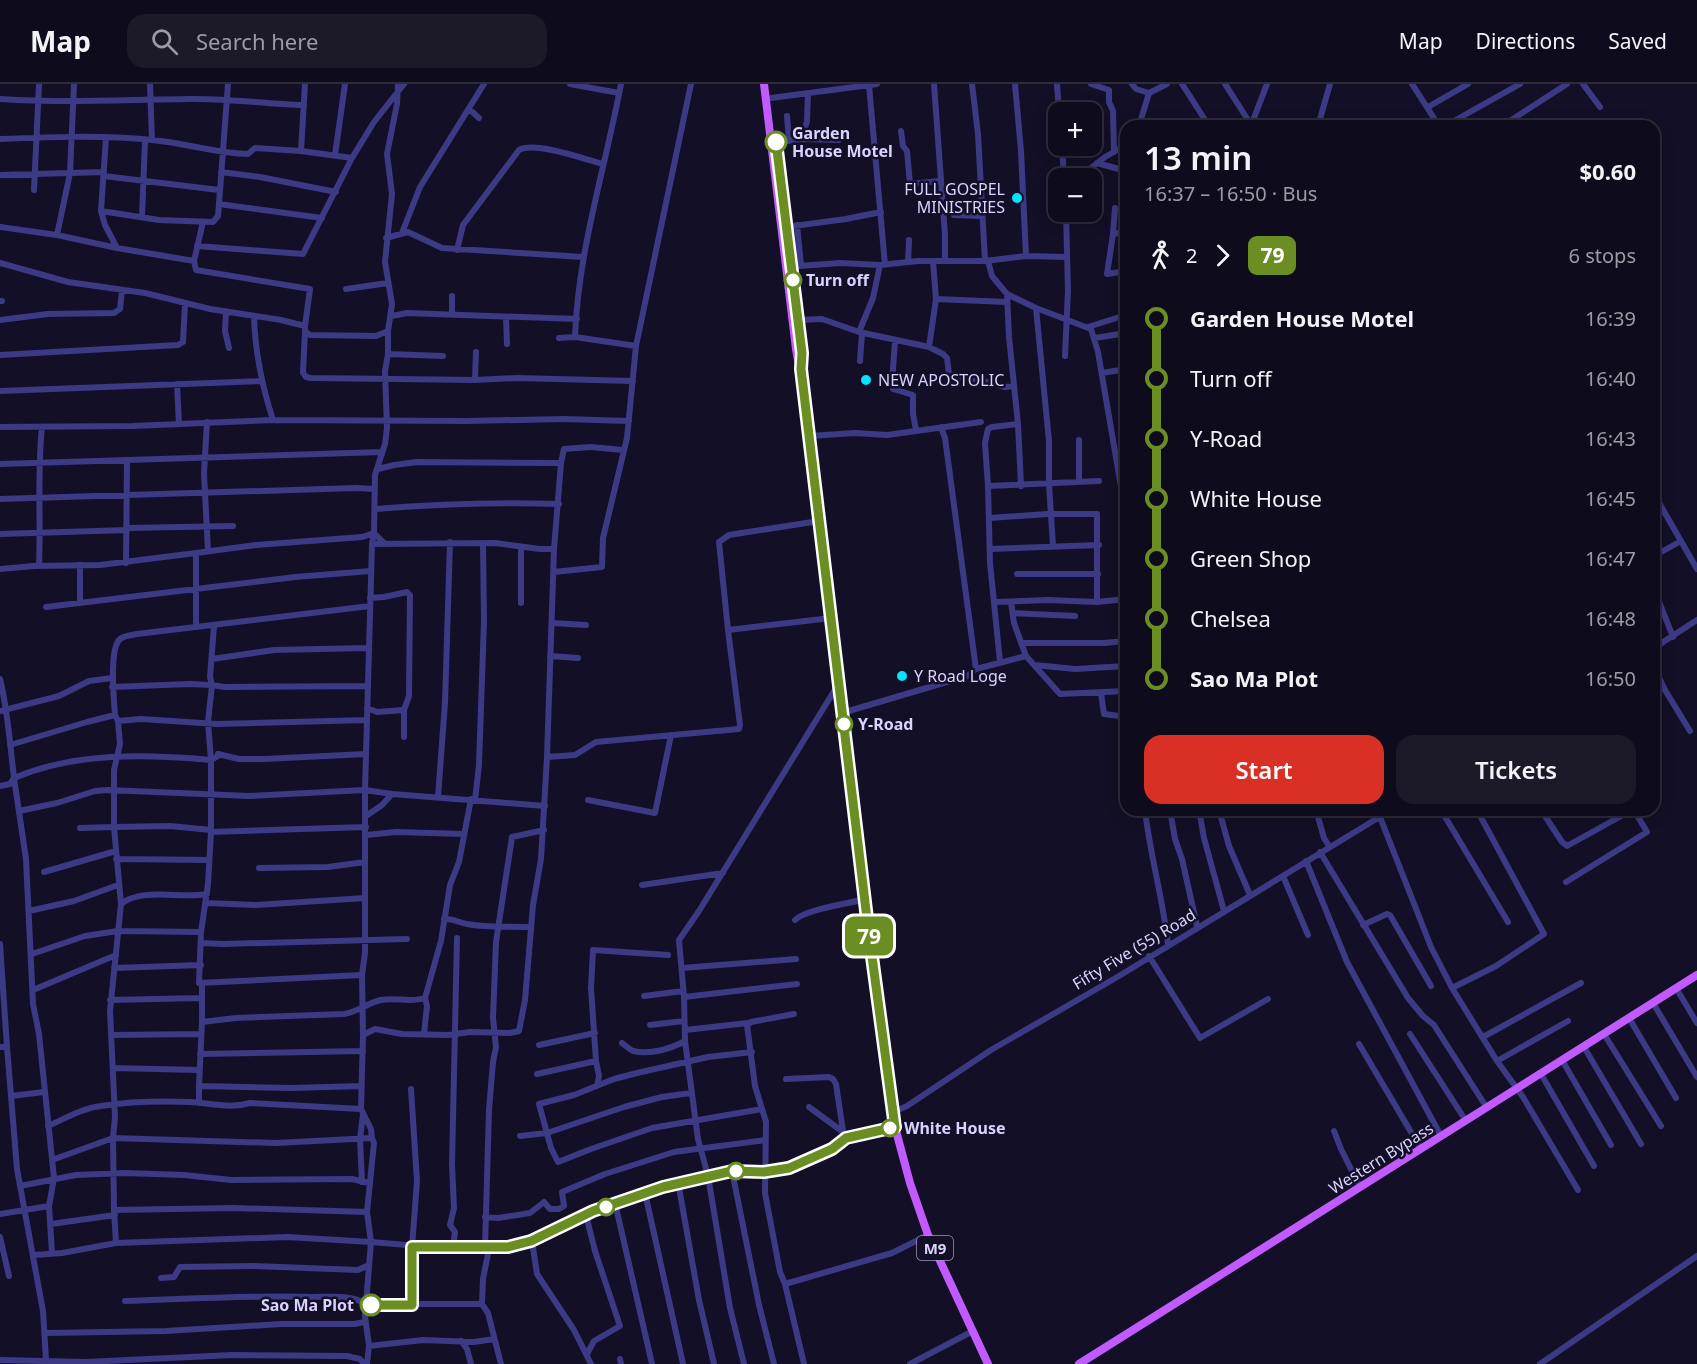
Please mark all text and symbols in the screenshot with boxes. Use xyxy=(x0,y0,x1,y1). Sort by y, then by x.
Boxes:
search box xyxy=(127,14,547,68)
text: Map xyxy=(30,22,91,60)
icon: search xyxy=(148,25,181,58)
text: Search here xyxy=(196,26,318,56)
text: Map xyxy=(1399,27,1443,55)
text: Directions xyxy=(1476,27,1575,55)
text: Saved xyxy=(1608,27,1667,55)
map controls xyxy=(1048,102,1102,222)
button: + xyxy=(1048,102,1102,156)
place label: Garden House Motel xyxy=(792,122,893,162)
marker: Garden House Motel xyxy=(765,131,787,153)
text: 13 min xyxy=(1144,135,1252,180)
text: $0.60 xyxy=(1579,156,1636,186)
button: − xyxy=(1048,168,1102,222)
place label: FULL GOSPEL MINISTRIES xyxy=(904,178,1005,218)
text: 16:37 – 16:50 · Bus xyxy=(1144,180,1317,207)
marker: FULL GOSPEL MINISTRIES xyxy=(1010,191,1024,205)
icon: walk xyxy=(1144,239,1177,272)
icon: forward xyxy=(1206,239,1239,272)
text: 79 xyxy=(1260,241,1284,269)
text: 2 xyxy=(1186,242,1197,269)
text: 6 stops xyxy=(1569,242,1636,269)
place label: Turn off xyxy=(806,269,871,291)
marker: Turn off xyxy=(784,271,802,289)
text: Garden House Motel xyxy=(1190,303,1414,333)
text: 16:39 xyxy=(1585,305,1636,332)
text: Turn off xyxy=(1190,363,1272,393)
text: 16:40 xyxy=(1585,365,1636,392)
place label: NEW APOSTOLIC xyxy=(878,369,1004,391)
marker: NEW APOSTOLIC xyxy=(859,373,873,387)
text: Y-Road xyxy=(1190,423,1262,453)
text: 16:43 xyxy=(1585,425,1636,452)
text: White House xyxy=(1190,483,1322,513)
text: 16:45 xyxy=(1585,485,1636,512)
text: Green Shop xyxy=(1190,543,1311,573)
text: 16:47 xyxy=(1585,545,1636,572)
text: Chelsea xyxy=(1190,603,1271,633)
text: 16:48 xyxy=(1585,605,1636,632)
text: Sao Ma Plot xyxy=(1190,663,1318,693)
place label: Y Road Loge xyxy=(914,665,1007,687)
text: 16:50 xyxy=(1585,665,1636,692)
marker: Y Road Loge xyxy=(895,669,909,683)
place label: Y-Road xyxy=(858,713,913,735)
marker: Y-Road xyxy=(835,715,853,733)
button: Start xyxy=(1144,735,1384,804)
button: Tickets xyxy=(1396,735,1636,804)
street label: Fifty Five (55) Road xyxy=(1068,903,1200,995)
line badge: 79 xyxy=(842,916,896,956)
text: 79 xyxy=(857,922,881,950)
place label: White House xyxy=(904,1117,1006,1139)
street label: Western Bypass xyxy=(1325,1117,1437,1199)
marker: White House xyxy=(881,1119,899,1137)
unlabelled marker xyxy=(727,1162,745,1180)
unlabelled marker xyxy=(597,1198,615,1216)
road number: M9 xyxy=(917,1236,953,1260)
place label: Sao Ma Plot xyxy=(261,1294,354,1316)
marker: Sao Ma Plot xyxy=(360,1294,382,1316)

